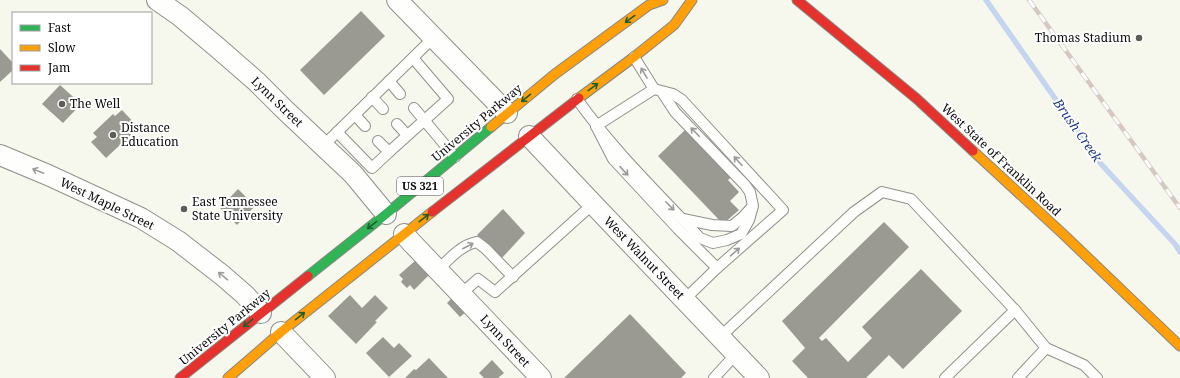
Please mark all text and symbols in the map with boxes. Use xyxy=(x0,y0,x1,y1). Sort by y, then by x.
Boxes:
legend xyxy=(12,12,152,84)
one-way arrow xyxy=(624,15,635,23)
text: Fast xyxy=(48,19,71,36)
place label: Thomas Stadium xyxy=(1035,29,1131,46)
marker: Thomas Stadium xyxy=(1134,33,1144,43)
text: Slow xyxy=(48,39,76,56)
text: Jam xyxy=(47,59,70,76)
one-way arrow xyxy=(640,67,648,79)
street label: Lynn Street xyxy=(248,73,307,131)
street label: University Parkway xyxy=(428,80,526,165)
one-way arrow xyxy=(588,83,599,91)
one-way arrow xyxy=(521,93,531,102)
water label: Brush Creek xyxy=(1049,94,1107,166)
place label: The Well xyxy=(70,95,121,112)
marker: The Well xyxy=(57,99,67,109)
street label: West State of Franklin Road xyxy=(938,99,1065,220)
place label: Distance Education xyxy=(121,119,179,150)
one-way arrow xyxy=(690,127,700,137)
marker: Distance Education xyxy=(108,130,118,140)
one-way arrow xyxy=(733,156,742,166)
one-way arrow xyxy=(619,166,629,176)
one-way arrow xyxy=(32,167,44,174)
street label: West Maple Street xyxy=(57,173,157,234)
road number: US 321 xyxy=(397,177,443,195)
place label: East Tennessee State University xyxy=(192,193,283,224)
one-way arrow xyxy=(665,201,675,211)
marker: East Tennessee State University xyxy=(179,204,189,214)
street label: West Walnut Street xyxy=(600,212,688,303)
one-way arrow xyxy=(419,214,430,222)
one-way arrow xyxy=(366,221,377,229)
one-way arrow xyxy=(462,242,474,249)
one-way arrow xyxy=(730,247,740,257)
one-way arrow xyxy=(217,272,228,280)
street label: University Parkway xyxy=(175,284,274,369)
street label: Lynn Street xyxy=(477,311,534,371)
one-way arrow xyxy=(295,312,306,321)
one-way arrow xyxy=(243,318,253,327)

